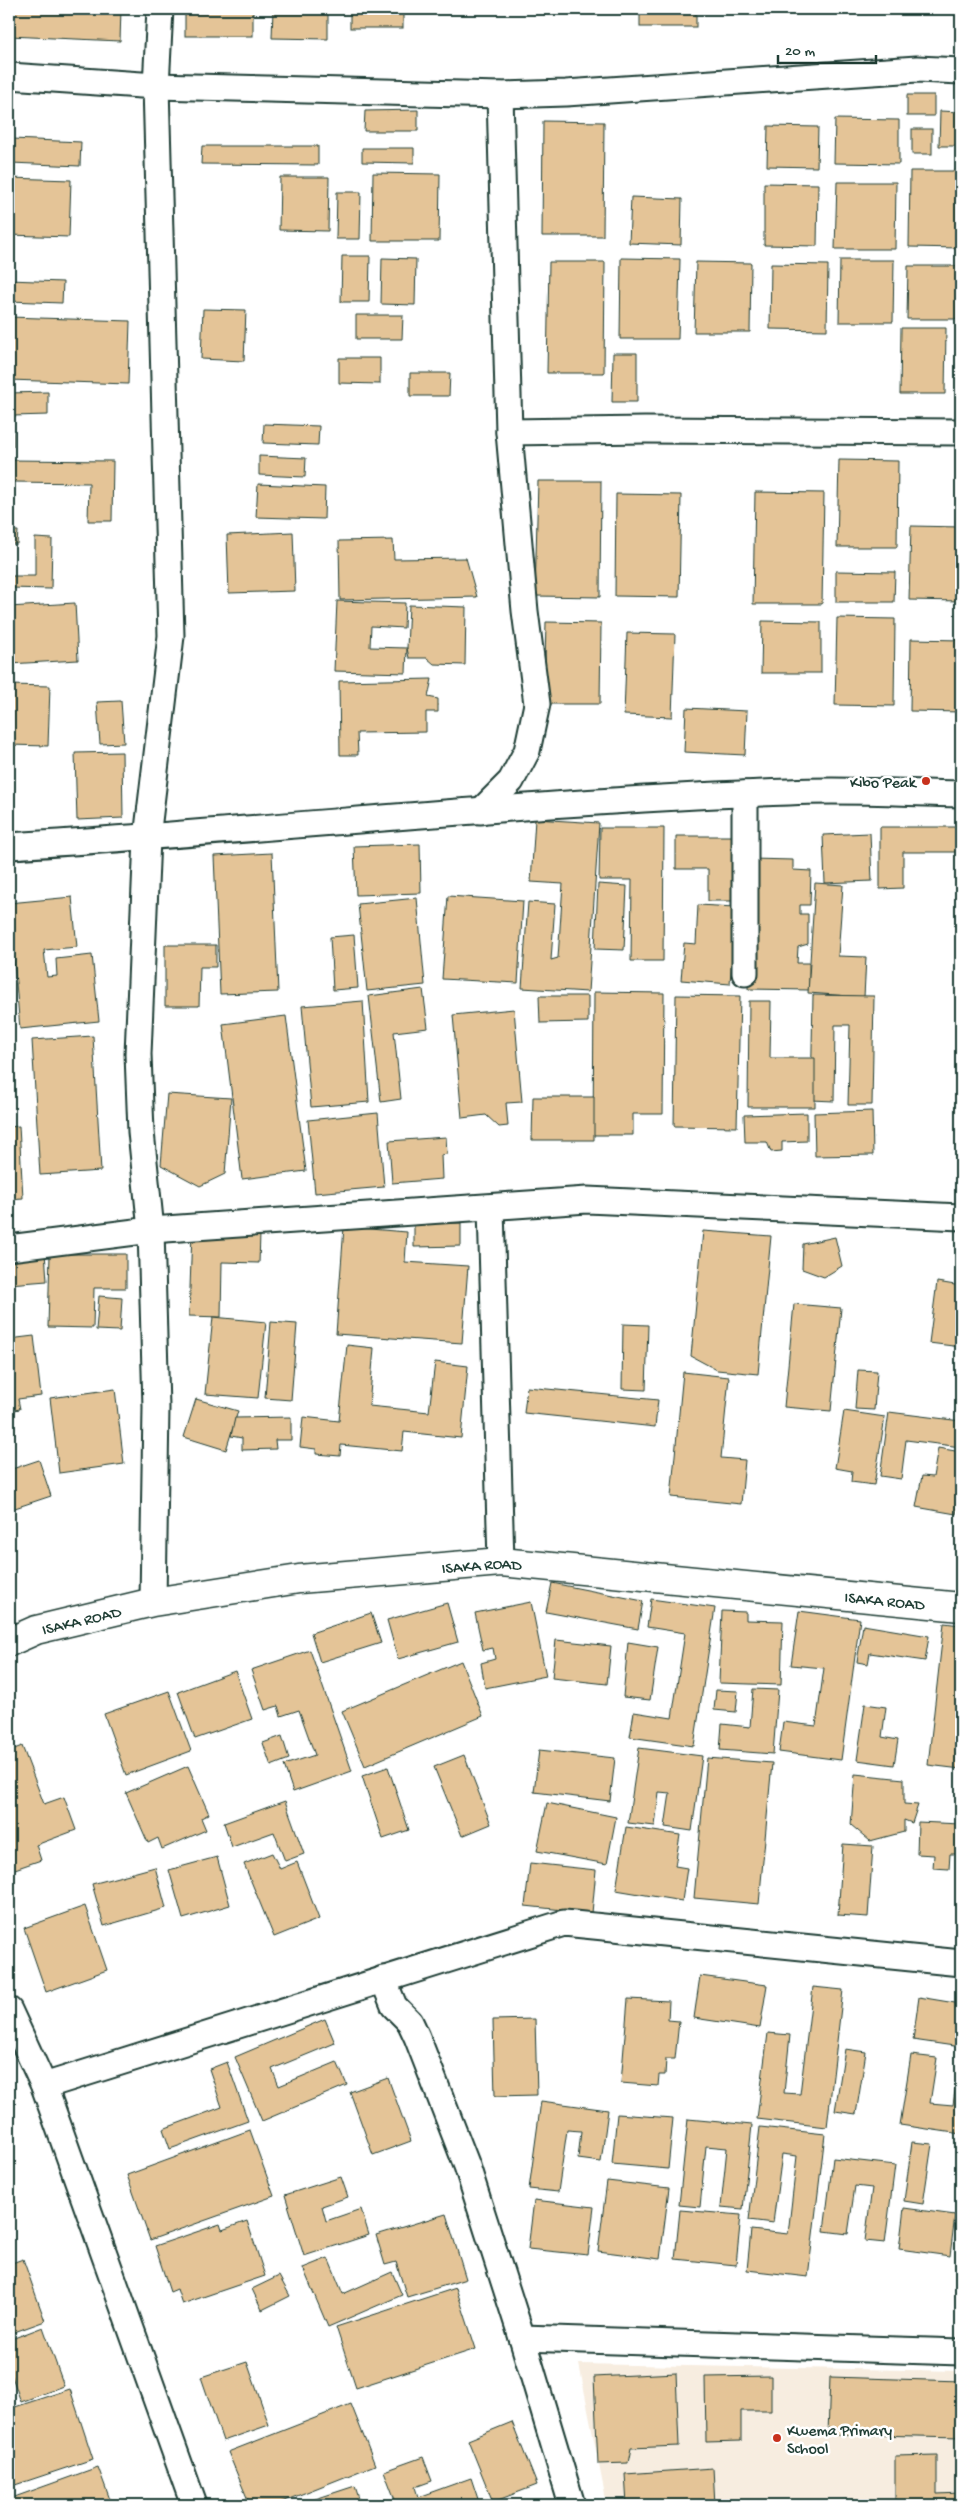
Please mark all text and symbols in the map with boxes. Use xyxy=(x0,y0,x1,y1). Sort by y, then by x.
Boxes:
scale bar xyxy=(778,32,875,64)
text: 20 m xyxy=(785,43,815,61)
place label: Kibo Peak xyxy=(850,775,918,794)
marker: Kibo Peak xyxy=(920,775,932,787)
street label: ISAKA ROAD xyxy=(441,1556,523,1580)
street label: ISAKA ROAD xyxy=(843,1590,926,1616)
street label: ISAKA ROAD xyxy=(41,1604,124,1641)
place label: Kwema Primary School xyxy=(787,2423,892,2460)
marker: Kwema Primary School xyxy=(771,2432,783,2444)

